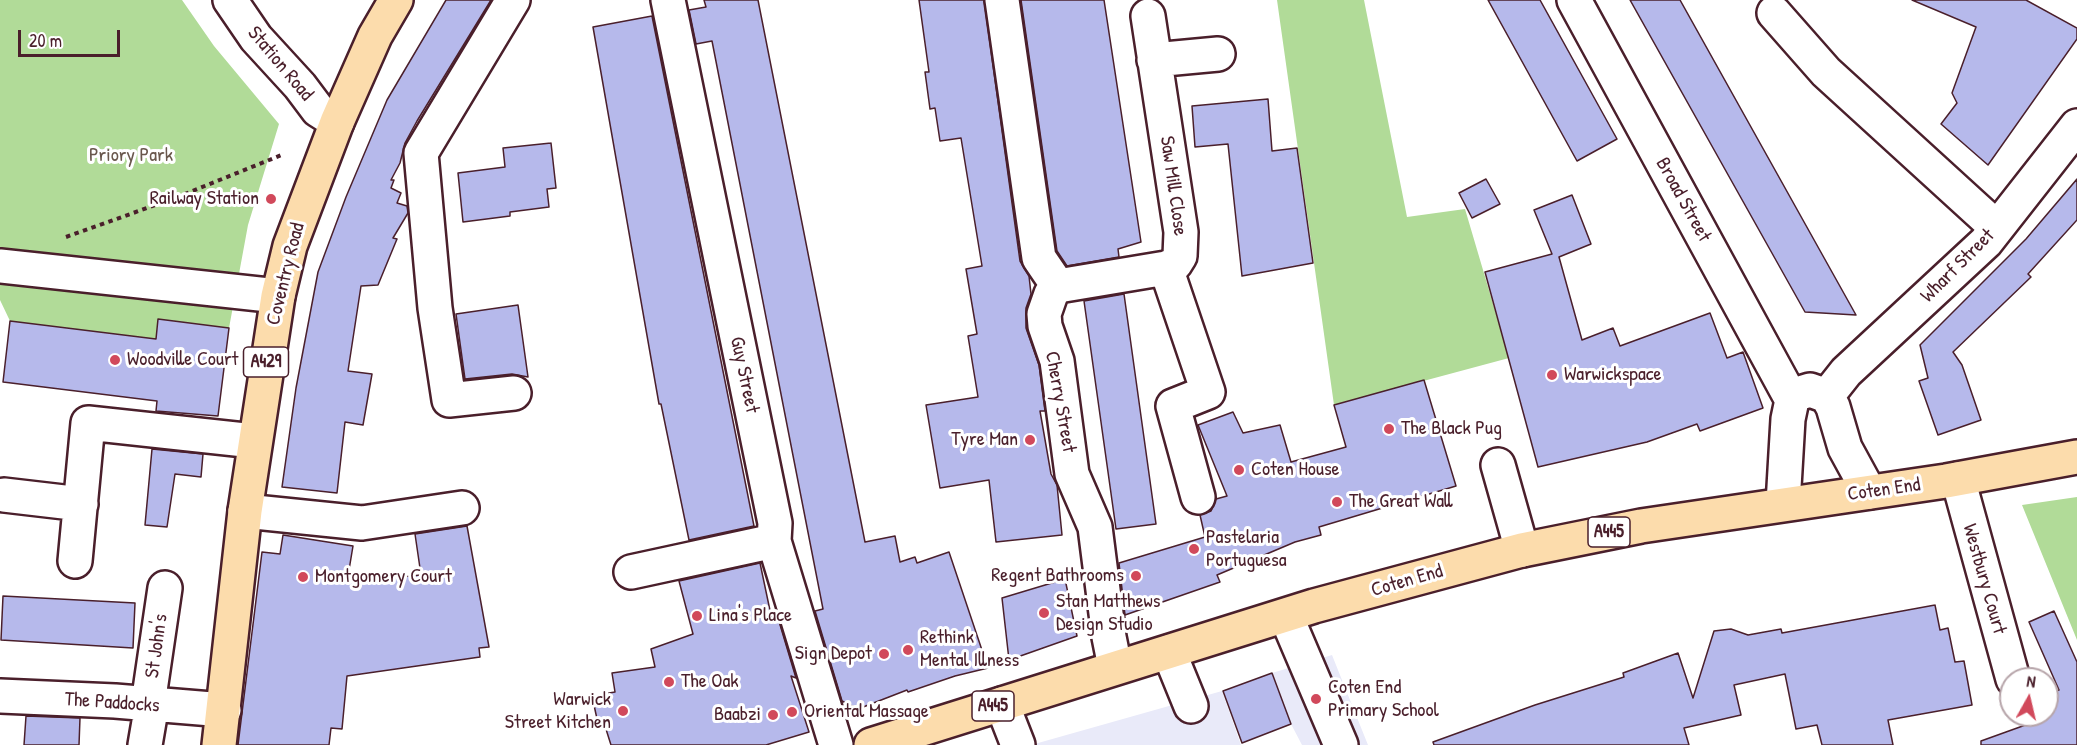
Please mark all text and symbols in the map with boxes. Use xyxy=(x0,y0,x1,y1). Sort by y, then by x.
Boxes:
scale bar xyxy=(21,18,123,56)
street label: Station Road xyxy=(242,22,318,106)
text: 20 m xyxy=(29,28,62,53)
street label: Saw Mill Close xyxy=(1154,135,1192,237)
park label: Priory Park xyxy=(89,144,173,168)
street label: Broad Street xyxy=(1650,154,1716,246)
place label: Railway Station xyxy=(150,187,259,211)
marker: Railway Station xyxy=(264,192,278,206)
street label: Coventry Road xyxy=(262,220,310,328)
street label: Wharf Street xyxy=(1916,224,2000,308)
street label: Guy Street xyxy=(724,335,764,415)
road number: A429 xyxy=(244,347,288,377)
place label: Woodville Court xyxy=(127,348,238,372)
street label: Cherry Street xyxy=(1039,350,1081,454)
marker: Woodville Court xyxy=(108,353,122,367)
place label: Warwickspace xyxy=(1564,363,1661,387)
marker: Warwickspace xyxy=(1545,368,1559,382)
place label: The Black Pug xyxy=(1401,417,1502,441)
marker: The Black Pug xyxy=(1382,422,1396,436)
place label: Tyre Man xyxy=(951,428,1018,452)
marker: Tyre Man xyxy=(1023,433,1037,447)
place label: Coten House xyxy=(1251,458,1340,482)
marker: Coten House xyxy=(1232,463,1246,477)
street label: Coten End xyxy=(1846,473,1922,507)
place label: The Great Wall xyxy=(1349,490,1453,514)
marker: The Great Wall xyxy=(1330,495,1344,509)
road number: A445 xyxy=(1588,517,1630,547)
street label: Westbury Court xyxy=(1957,521,2011,637)
place label: Pastelaria Portuguesa xyxy=(1206,526,1287,573)
marker: Pastelaria Portuguesa xyxy=(1187,542,1201,556)
street label: Coten End xyxy=(1369,559,1445,603)
place label: Regent Bathrooms xyxy=(991,564,1124,588)
place label: Montgomery Court xyxy=(315,565,452,589)
marker: Regent Bathrooms xyxy=(1129,569,1143,583)
marker: Montgomery Court xyxy=(296,570,310,584)
place label: Stan Matthews Design Studio xyxy=(1056,590,1160,637)
place label: Lina's Place xyxy=(709,604,792,628)
marker: Stan Matthews Design Studio xyxy=(1037,606,1051,620)
marker: Lina's Place xyxy=(690,609,704,623)
street label: St John's xyxy=(141,612,173,680)
place label: Rethink Mental Illness xyxy=(920,626,1019,673)
place label: Sign Depot xyxy=(795,642,872,666)
marker: Rethink Mental Illness xyxy=(901,643,915,657)
marker: Sign Depot xyxy=(877,647,891,661)
north arrow xyxy=(1999,667,2059,727)
place label: The Oak xyxy=(681,670,739,694)
text: N xyxy=(2025,670,2037,693)
marker: The Oak xyxy=(662,675,676,689)
place label: Coten End Primary School xyxy=(1328,676,1439,723)
street label: The Paddocks xyxy=(64,688,160,718)
place label: Warwick Street Kitchen xyxy=(505,688,611,735)
road number: A445 xyxy=(972,691,1014,721)
marker: Coten End Primary School xyxy=(1309,692,1323,706)
place label: Oriental Massage xyxy=(804,700,929,724)
place label: Baabzi xyxy=(714,703,761,727)
marker: Warwick Street Kitchen xyxy=(616,704,630,718)
marker: Oriental Massage xyxy=(785,705,799,719)
marker: Baabzi xyxy=(766,708,780,722)

